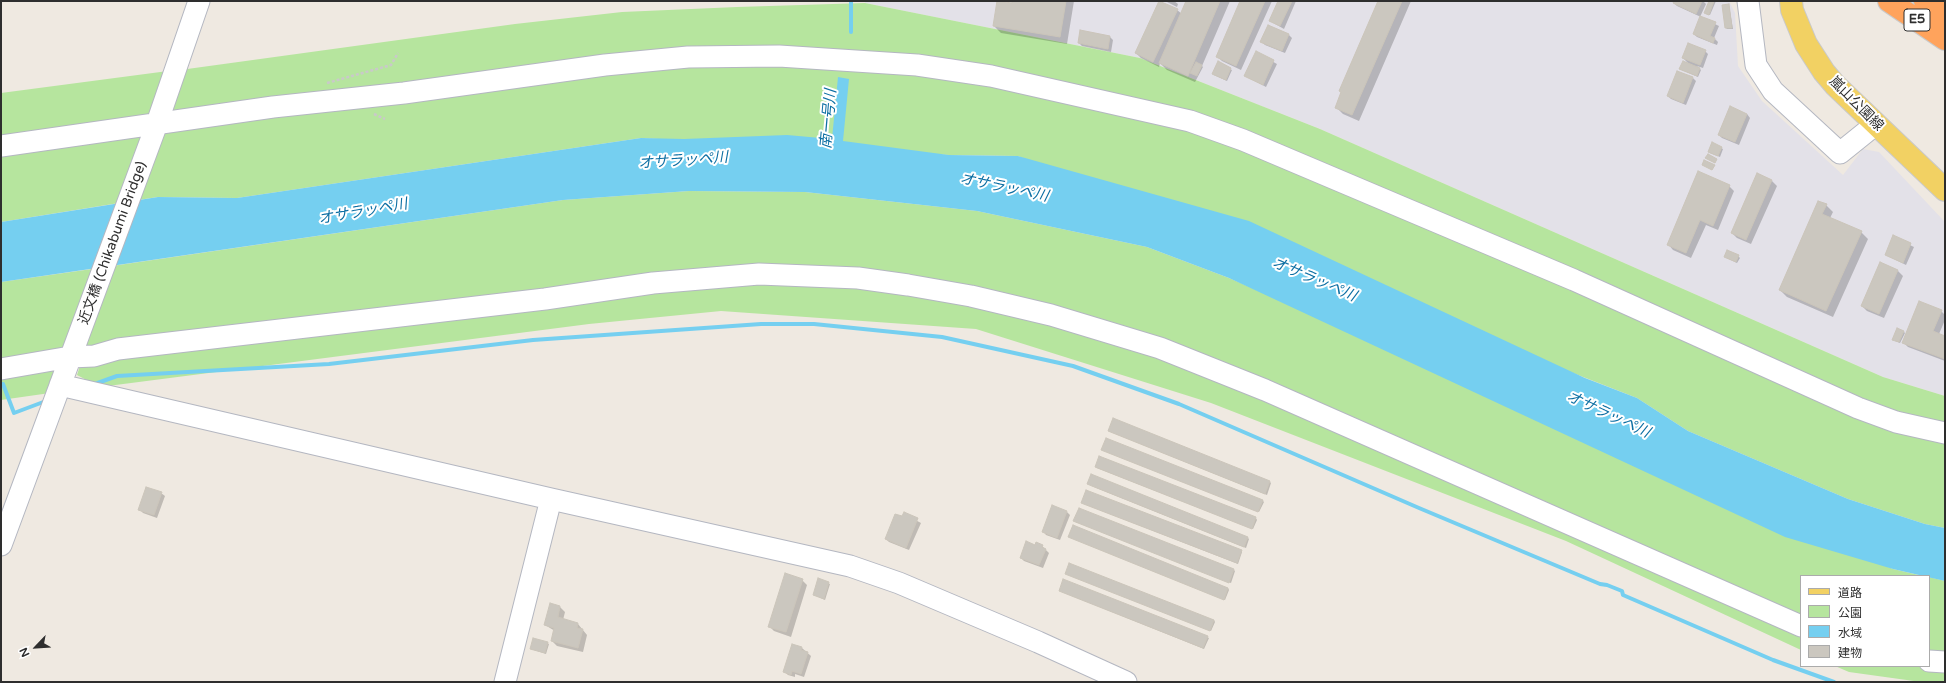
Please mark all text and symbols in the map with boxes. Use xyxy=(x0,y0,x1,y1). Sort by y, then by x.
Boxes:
road number: E5 xyxy=(1904,9,1930,31)
street label: 嵐山公園線 xyxy=(1825,73,1887,135)
water label: 南一号川 xyxy=(817,88,841,150)
water label: オサラッペ川 xyxy=(637,149,729,173)
street label: 近文橋 (Chikabumi Bridge) xyxy=(76,159,150,327)
water label: オサラッペ川 xyxy=(958,170,1050,206)
water label: オサラッペ川 xyxy=(317,195,409,229)
water label: オサラッペ川 xyxy=(1269,254,1359,306)
water label: オサラッペ川 xyxy=(1563,388,1653,442)
legend xyxy=(1800,575,1930,667)
text: 道路 xyxy=(1838,586,1862,600)
text: 公園 xyxy=(1838,606,1862,620)
text: 水域 xyxy=(1838,626,1862,640)
north arrow xyxy=(16,627,56,667)
text: N xyxy=(17,646,32,659)
text: 建物 xyxy=(1838,646,1862,660)

